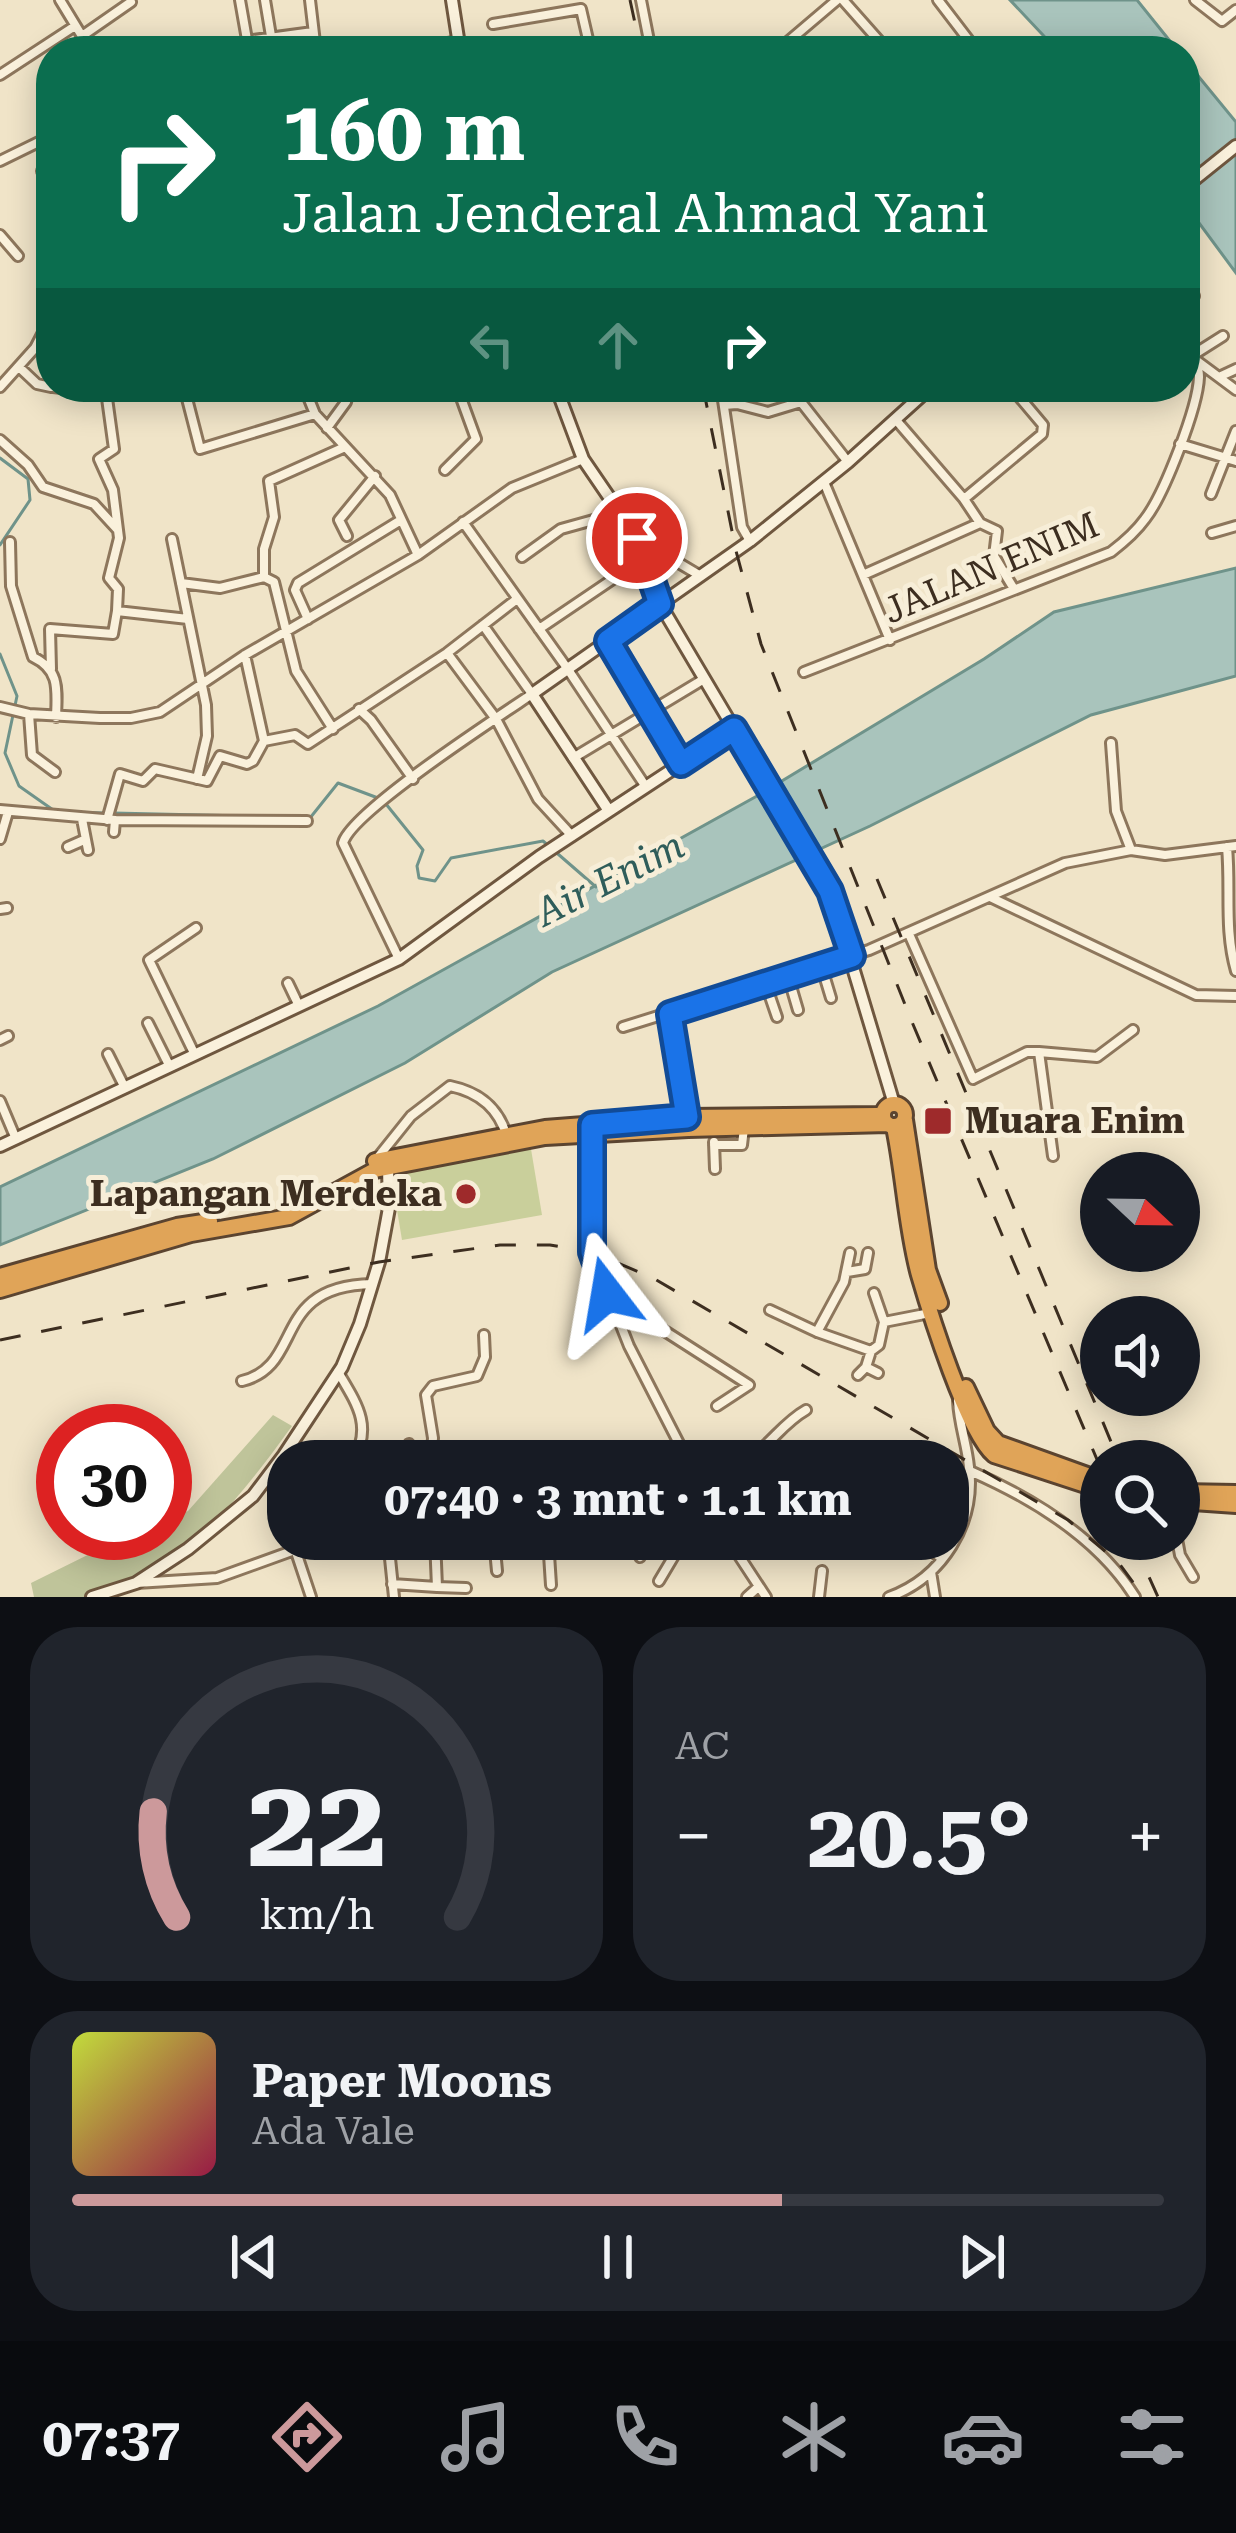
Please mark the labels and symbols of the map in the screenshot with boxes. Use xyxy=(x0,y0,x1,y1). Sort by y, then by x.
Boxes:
pin xyxy=(586,487,688,589)
street label: JALAN ENIM xyxy=(877,504,1105,632)
water label: Air Enim xyxy=(526,822,692,937)
place label: Muara Enim xyxy=(965,1100,1185,1142)
marker: Muara Enim xyxy=(922,1105,954,1137)
north arrow xyxy=(1080,1152,1200,1272)
place label: Lapangan Merdeka xyxy=(90,1173,442,1215)
marker: Lapangan Merdeka xyxy=(453,1181,479,1207)
position arrow xyxy=(544,1231,670,1357)
speed limit sign: 30 xyxy=(36,1404,192,1560)

